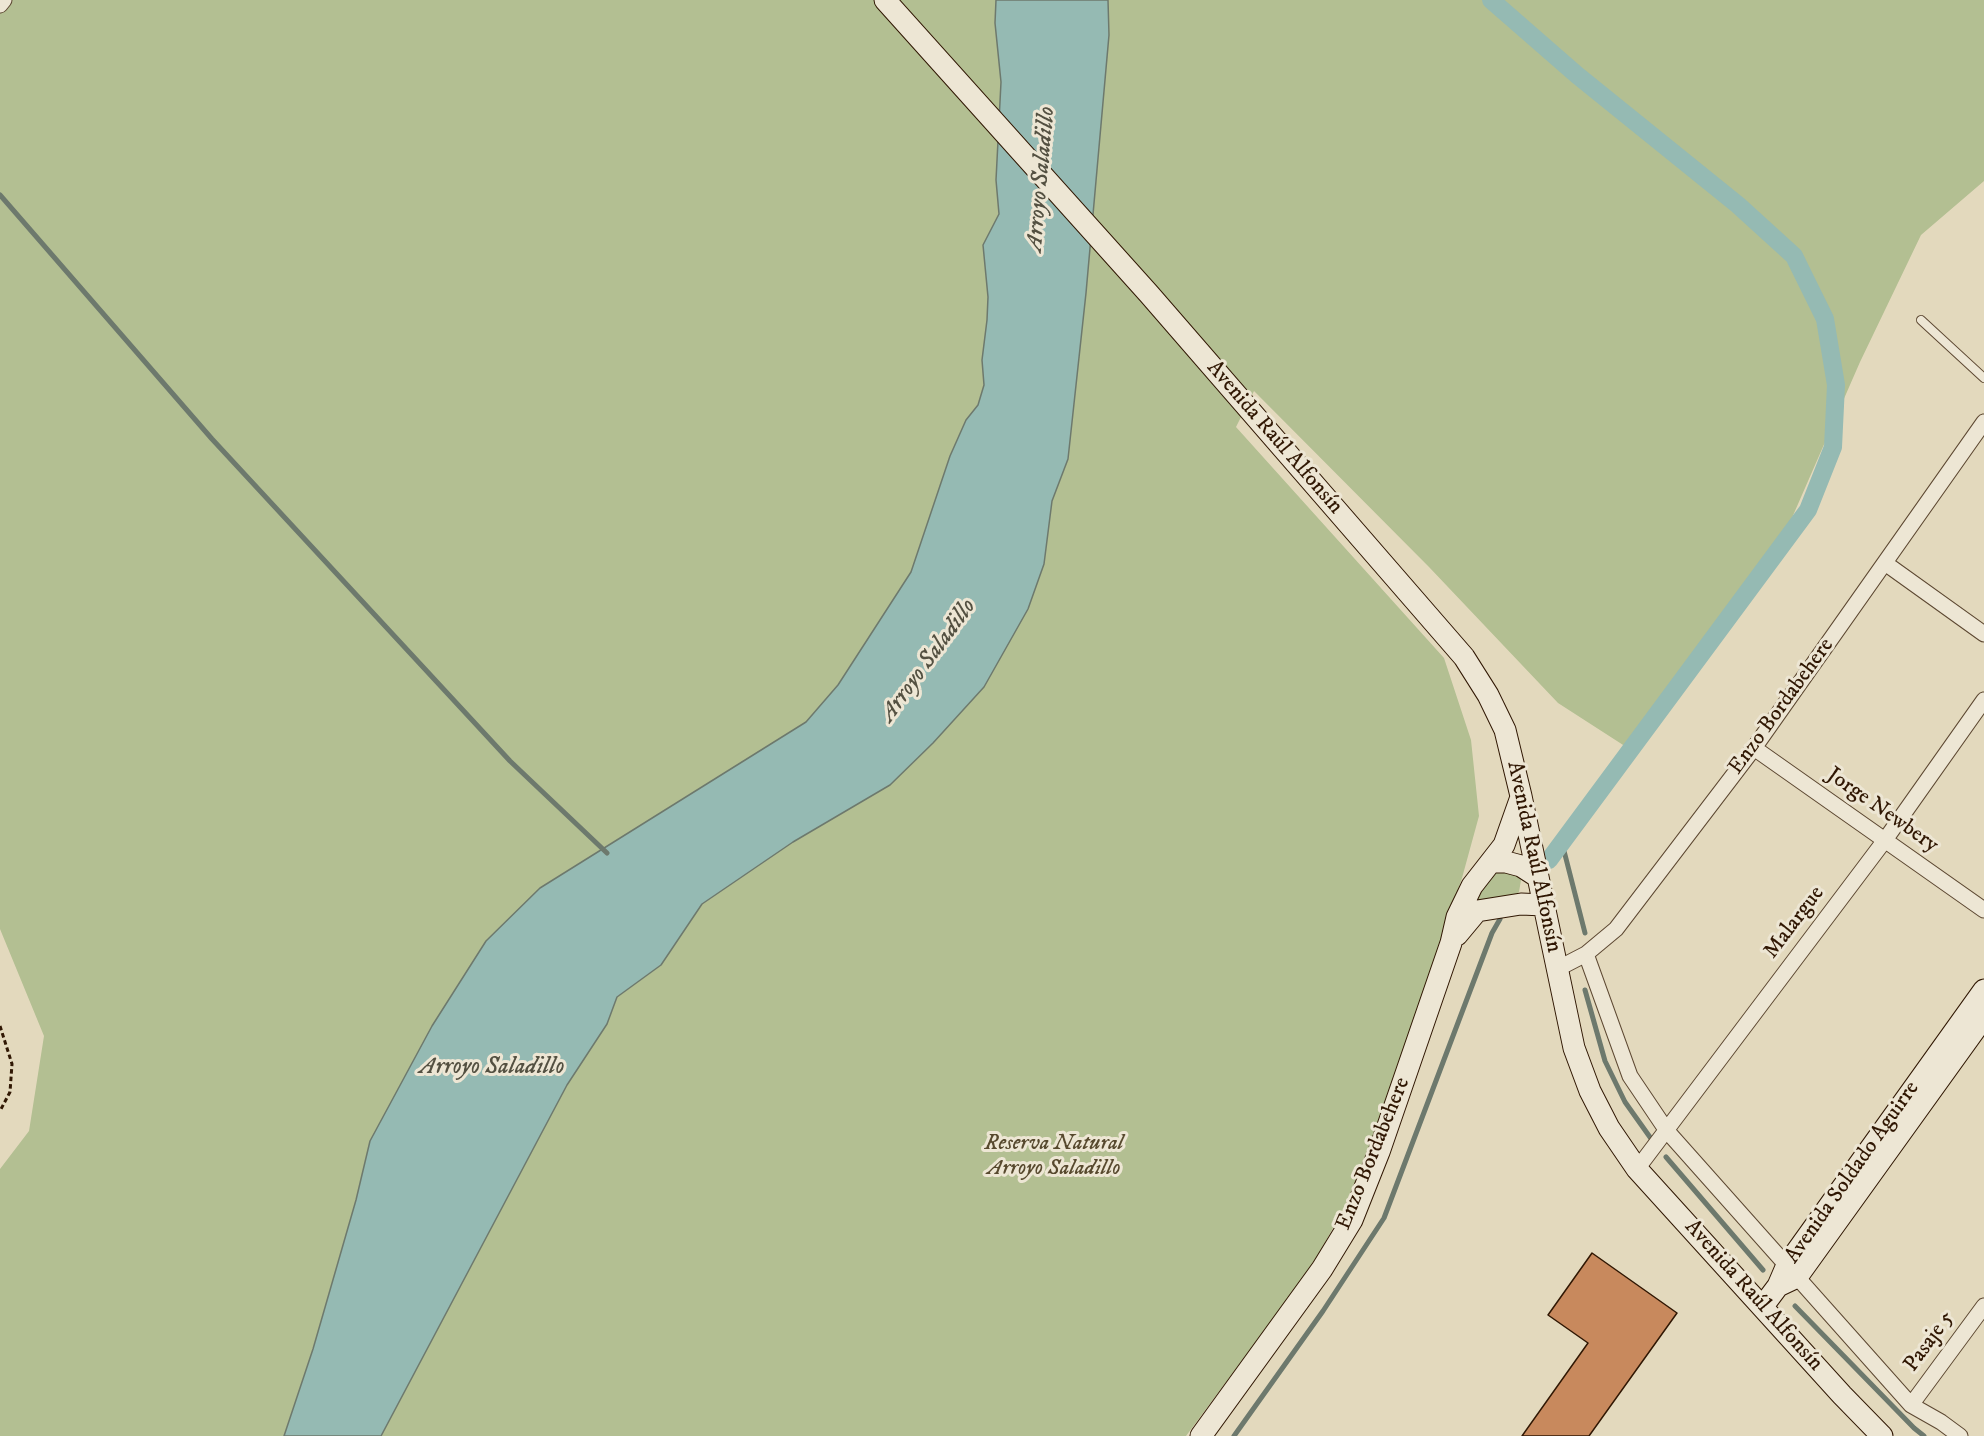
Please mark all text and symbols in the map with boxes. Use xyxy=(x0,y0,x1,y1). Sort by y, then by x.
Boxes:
water label: Arroyo Saladillo xyxy=(1021,106,1063,252)
street label: Avenida Raúl Alfonsín xyxy=(1200,356,1348,520)
water label: Arroyo Saladillo xyxy=(875,594,983,728)
street label: Enzo Bordabehere xyxy=(1724,634,1840,780)
street label: Avenida Raúl Alfonsín xyxy=(1500,759,1566,955)
street label: Jorge Newbery xyxy=(1821,763,1943,859)
street label: Malargue xyxy=(1759,881,1831,965)
water label: Arroyo Saladillo xyxy=(419,1054,565,1082)
street label: Enzo Bordabehere xyxy=(1331,1074,1417,1234)
street label: Avenida Soldado Aguirre xyxy=(1780,1077,1926,1269)
park label: Reserva Natural Arroyo Saladillo xyxy=(985,1131,1123,1182)
street label: Avenida Raúl Alfonsín xyxy=(1678,1215,1828,1377)
street label: Pasaje 5 xyxy=(1899,1306,1961,1378)

